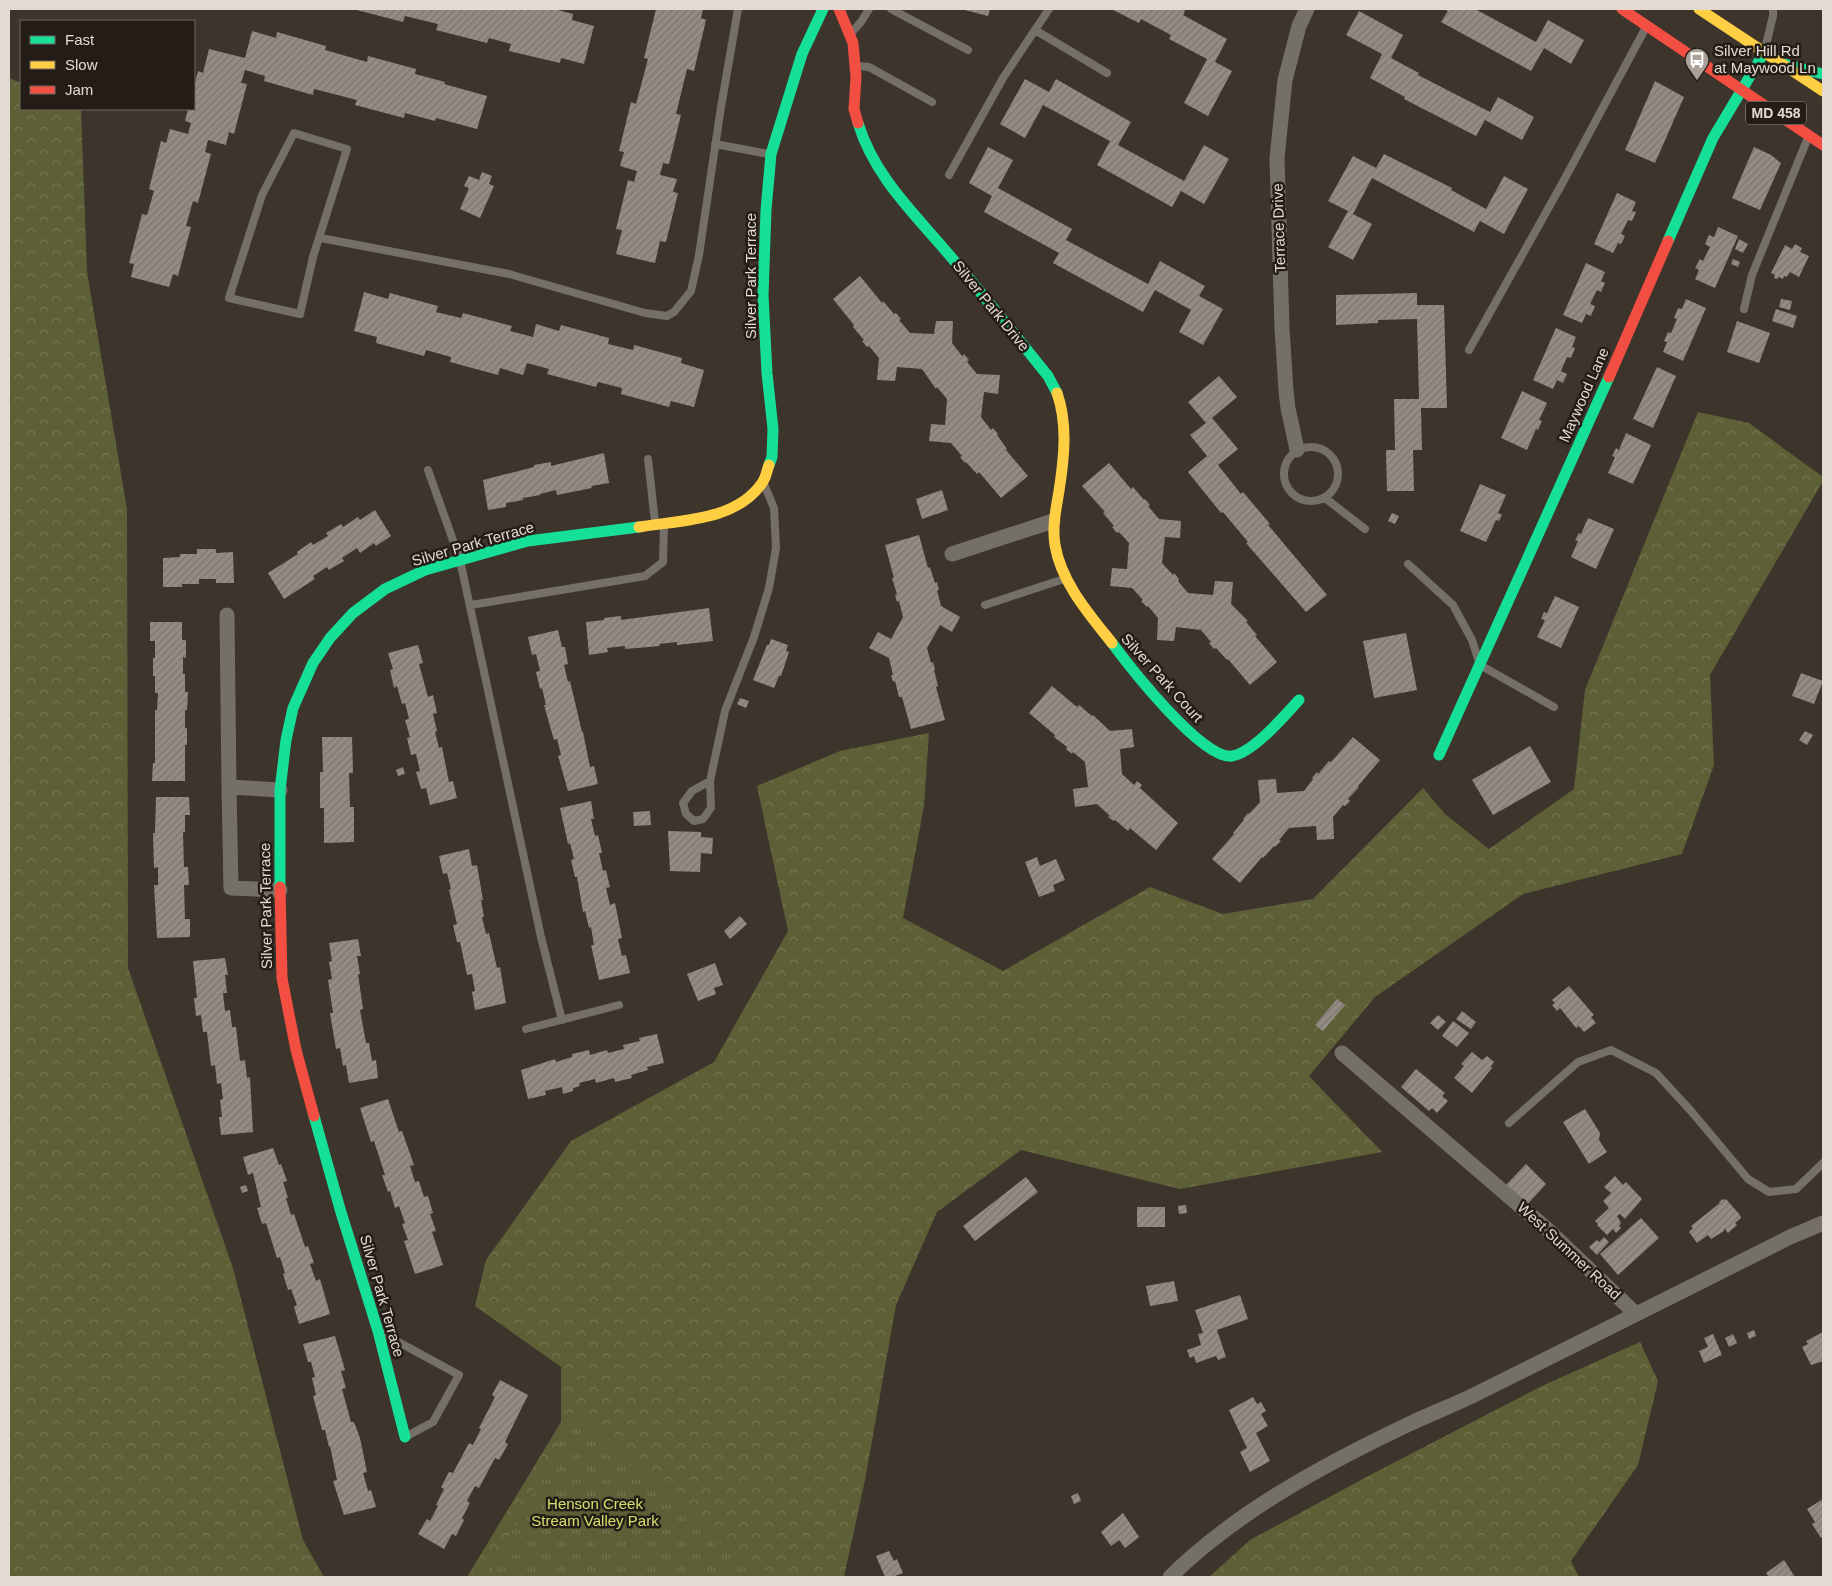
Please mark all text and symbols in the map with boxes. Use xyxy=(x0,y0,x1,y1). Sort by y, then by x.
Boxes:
legend xyxy=(20,20,195,110)
text: Fast xyxy=(65,31,95,48)
place label: Silver Hill Rd at Maywood Ln xyxy=(1714,42,1816,76)
bus stop icon: Silver Hill Rd at Maywood Ln xyxy=(1684,47,1710,81)
text: Slow xyxy=(65,56,98,73)
text: Jam xyxy=(65,81,93,98)
road number: MD 458 xyxy=(1746,102,1806,125)
street label: Terrace Drive xyxy=(1268,183,1289,273)
street label: Silver Park Terrace xyxy=(742,213,759,339)
street label: Silver Park Drive xyxy=(950,257,1033,354)
street label: Maywood Lane xyxy=(1555,345,1612,445)
street label: Silver Park Terrace xyxy=(410,518,536,569)
street label: Silver Park Court xyxy=(1118,630,1207,726)
street label: Silver Park Terrace xyxy=(256,843,275,969)
street label: West Summer Road xyxy=(1514,1198,1624,1303)
street label: Silver Park Terrace xyxy=(357,1233,408,1359)
park label: Henson Creek Stream Valley Park xyxy=(531,1495,659,1529)

